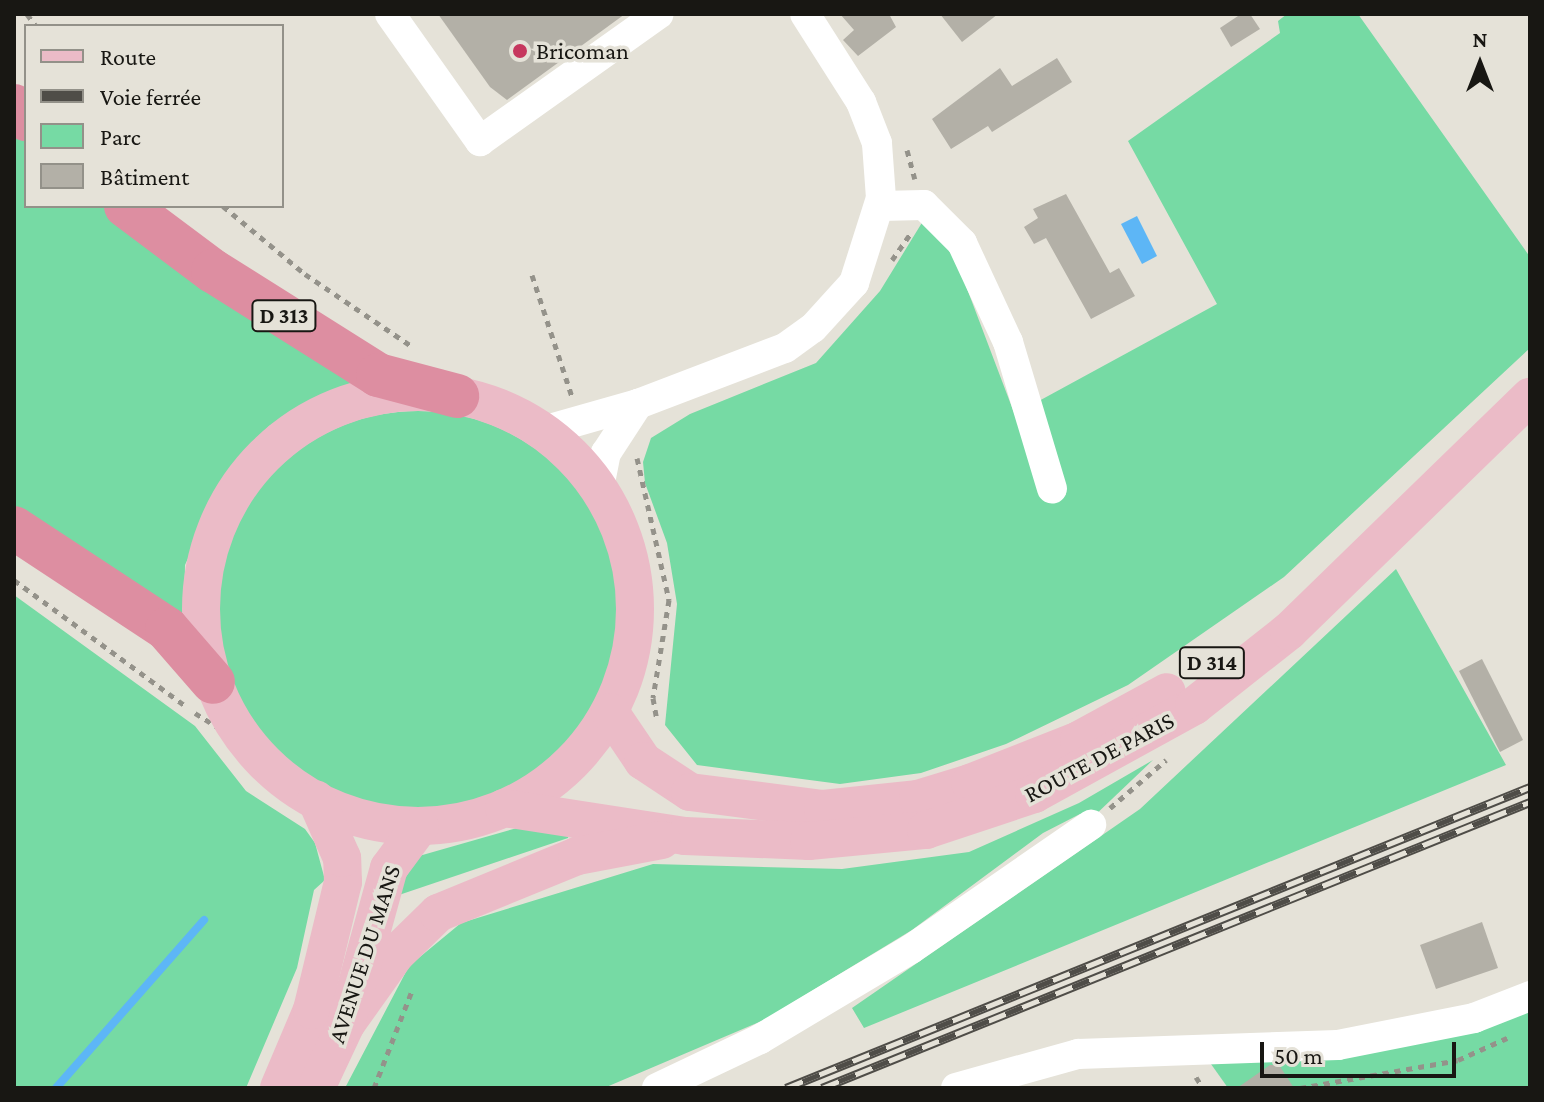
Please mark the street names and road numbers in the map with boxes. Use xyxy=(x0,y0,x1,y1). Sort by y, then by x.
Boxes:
road number: D 313 xyxy=(250,298,318,334)
road number: D 314 xyxy=(1178,645,1246,681)
street label: ROUTE DE PARIS xyxy=(1019,705,1179,809)
street label: AVENUE DU MANS xyxy=(322,861,406,1047)

